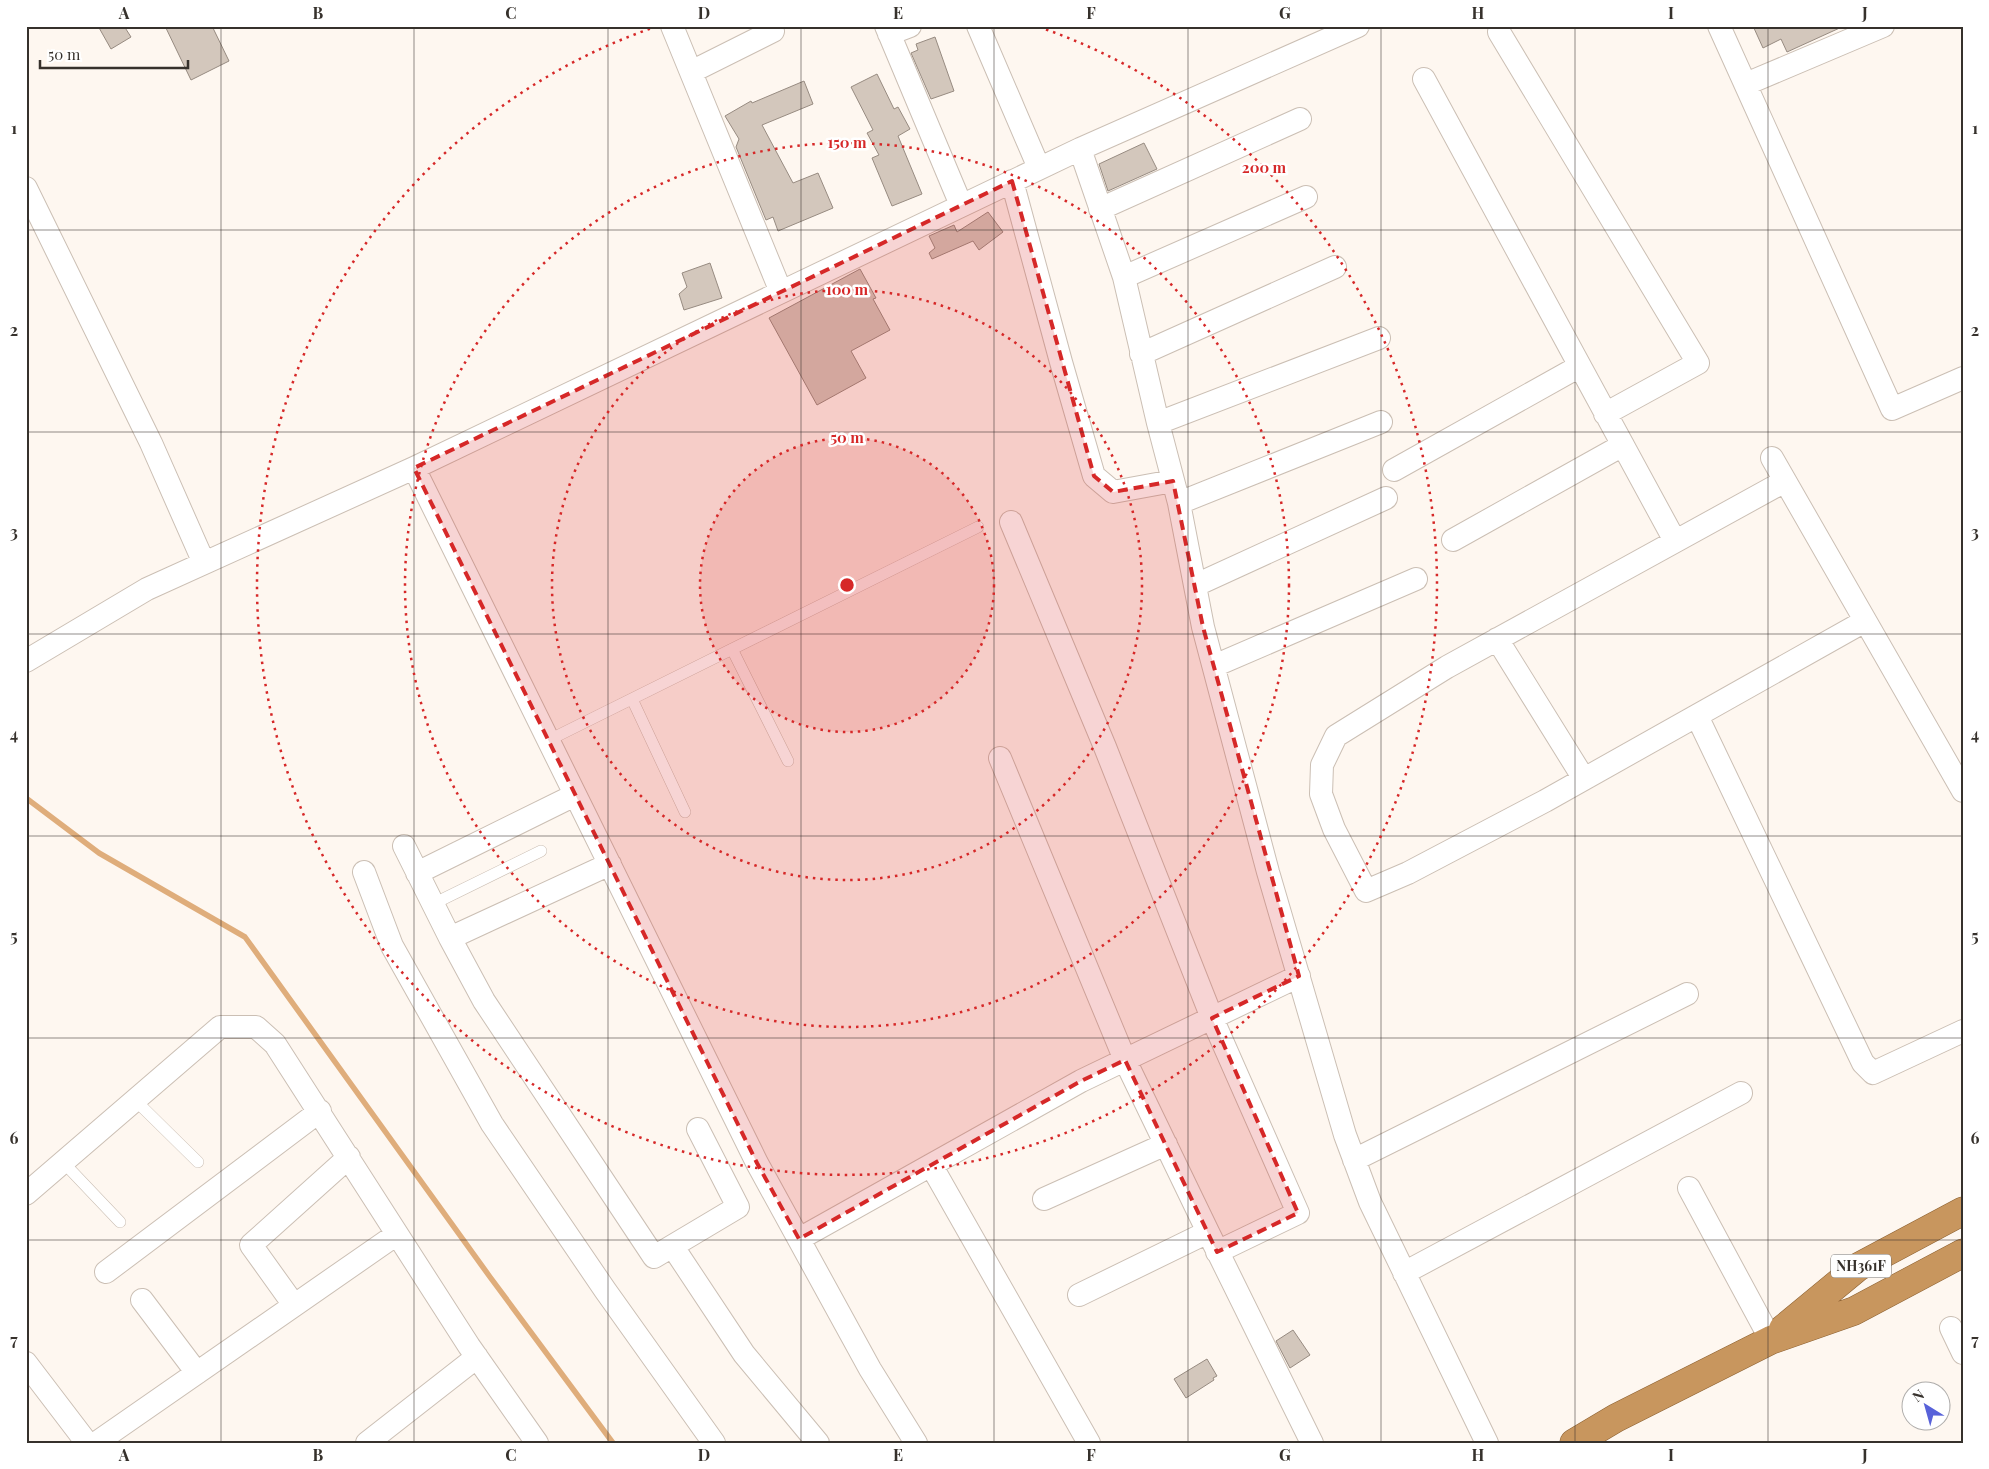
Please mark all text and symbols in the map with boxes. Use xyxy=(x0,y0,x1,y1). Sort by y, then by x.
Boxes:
text: A xyxy=(118,2,130,23)
text: B xyxy=(313,2,324,23)
text: C xyxy=(505,2,517,23)
text: D xyxy=(698,2,710,23)
text: E xyxy=(893,2,903,23)
text: F xyxy=(1086,2,1096,23)
text: G xyxy=(1279,2,1291,23)
text: H xyxy=(1472,2,1485,23)
text: I xyxy=(1668,2,1674,23)
text: J xyxy=(1861,2,1868,23)
scale bar xyxy=(40,38,188,70)
text: 50 m xyxy=(48,44,81,64)
text: 1 xyxy=(11,117,17,138)
text: 1 xyxy=(1972,117,1978,138)
text: 150 m xyxy=(827,132,867,152)
text: 200 m xyxy=(1242,157,1287,177)
text: 100 m xyxy=(826,279,869,299)
text: 2 xyxy=(10,319,18,340)
text: 2 xyxy=(1971,319,1979,340)
text: 50 m xyxy=(830,427,864,447)
text: 3 xyxy=(10,521,18,542)
text: 3 xyxy=(1971,521,1979,542)
centre of rings xyxy=(838,576,856,594)
text: 4 xyxy=(10,723,18,744)
text: 4 xyxy=(1971,723,1979,744)
text: 5 xyxy=(10,925,18,946)
text: 5 xyxy=(1971,925,1979,946)
text: 6 xyxy=(10,1127,19,1148)
text: 6 xyxy=(1971,1127,1980,1148)
road number: NH361F xyxy=(1831,1254,1891,1278)
text: 7 xyxy=(10,1329,18,1350)
text: 7 xyxy=(1971,1329,1979,1350)
north arrow xyxy=(1902,1382,1952,1432)
text: N xyxy=(1908,1385,1928,1406)
text: A xyxy=(118,1444,130,1465)
text: B xyxy=(313,1444,324,1465)
text: C xyxy=(505,1444,517,1465)
text: D xyxy=(698,1444,710,1465)
text: E xyxy=(893,1444,903,1465)
text: F xyxy=(1086,1444,1096,1465)
text: G xyxy=(1279,1444,1291,1465)
text: H xyxy=(1472,1444,1485,1465)
text: I xyxy=(1668,1444,1674,1465)
text: J xyxy=(1861,1444,1868,1465)

